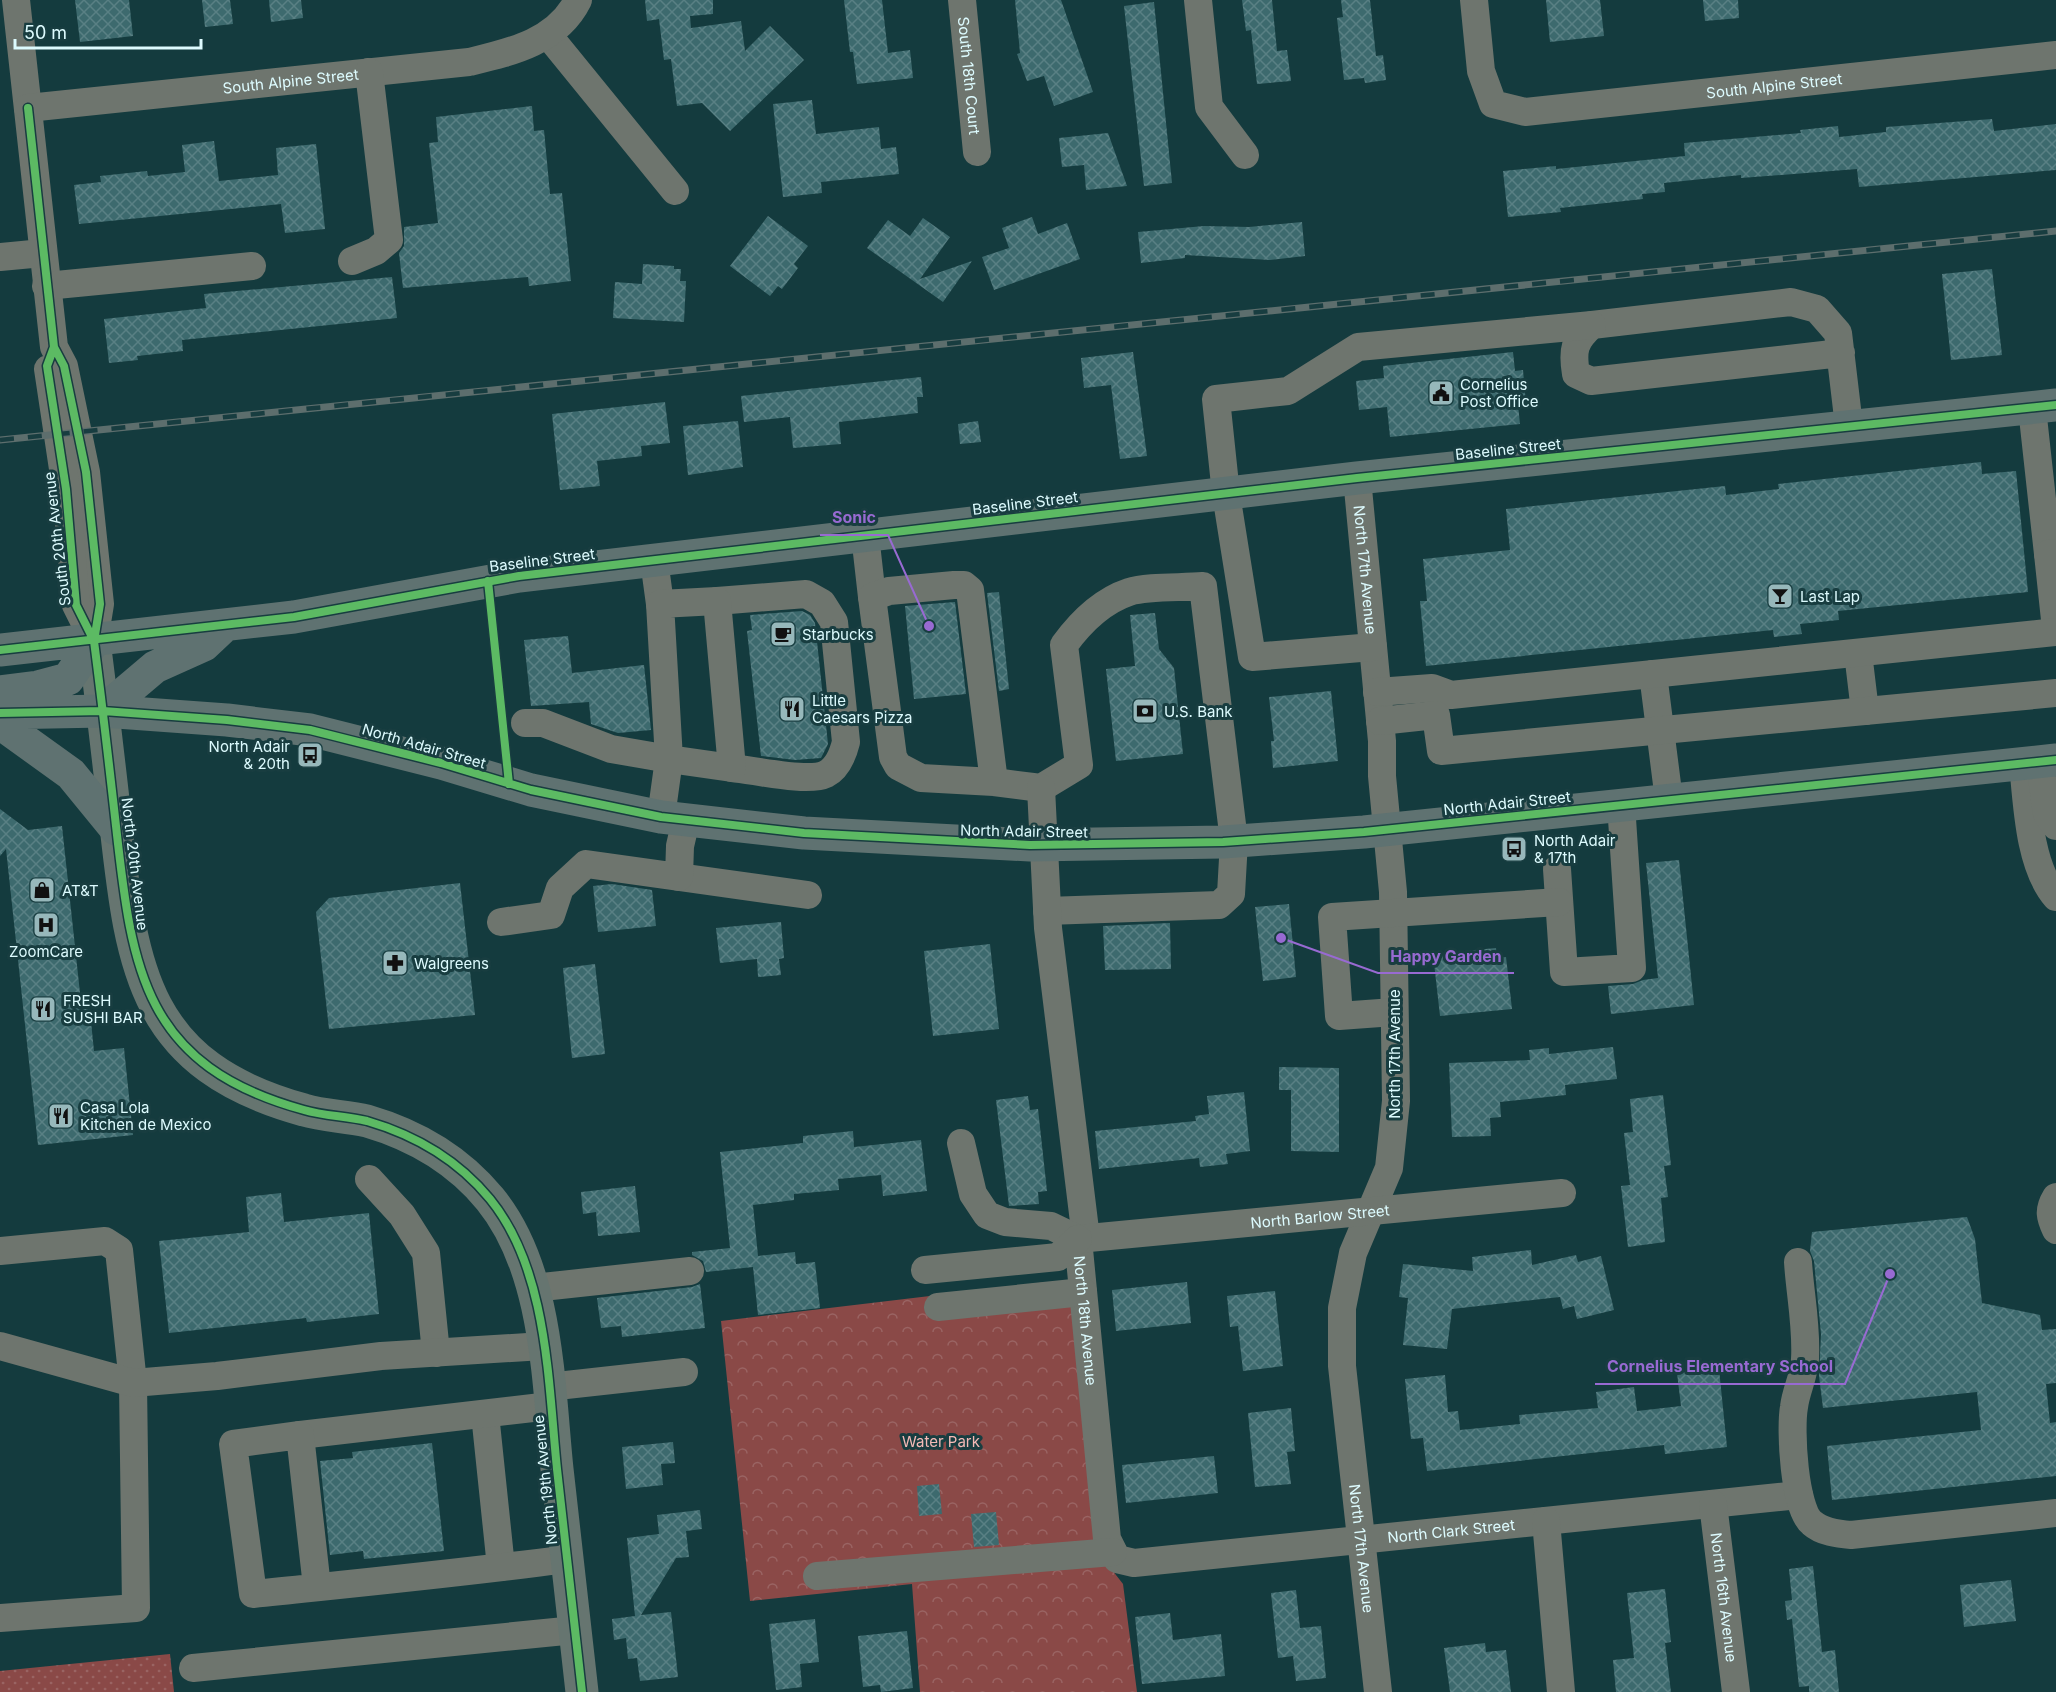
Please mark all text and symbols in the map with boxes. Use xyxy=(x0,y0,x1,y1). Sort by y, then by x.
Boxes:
scale bar xyxy=(15,12,201,50)
street label: South 18th Court xyxy=(954,16,985,136)
text: 50 m xyxy=(24,22,67,43)
street label: South Alpine Street xyxy=(222,64,360,97)
street label: South Alpine Street xyxy=(1705,69,1843,102)
place label: Cornelius Post Office xyxy=(1460,375,1538,411)
public building icon: Cornelius Post Office xyxy=(1426,378,1456,408)
street label: Baseline Street xyxy=(1454,434,1562,464)
street label: South 20th Avenue xyxy=(39,471,75,607)
street label: Baseline Street xyxy=(971,487,1079,519)
callout: Sonic xyxy=(820,501,888,535)
street label: North 17th Avenue xyxy=(1350,504,1381,635)
text: Sonic xyxy=(832,507,876,527)
street label: Baseline Street xyxy=(488,544,596,576)
bar icon: Last Lap xyxy=(1765,581,1795,611)
place label: Last Lap xyxy=(1800,587,1860,606)
cafe icon: Starbucks xyxy=(768,619,798,649)
place label: Starbucks xyxy=(802,625,874,644)
place label: Little Caesars Pizza xyxy=(812,691,912,727)
restaurant icon: Little Caesars Pizza xyxy=(777,694,807,724)
bank icon: U.S. Bank xyxy=(1130,696,1160,726)
place label: U.S. Bank xyxy=(1164,702,1233,721)
street label: North Adair Street xyxy=(360,719,488,773)
place label: North Adair & 20th xyxy=(209,737,290,773)
bus stop icon: North Adair & 20th xyxy=(295,740,325,770)
street label: North Adair Street xyxy=(1442,787,1572,819)
street label: North 20th Avenue xyxy=(117,796,153,932)
street label: North Adair Street xyxy=(960,820,1088,842)
place label: North Adair & 17th xyxy=(1534,831,1616,867)
bus stop icon: North Adair & 17th xyxy=(1499,834,1529,864)
shop icon: AT&T xyxy=(27,875,57,905)
place label: AT&T xyxy=(62,881,99,900)
hospital icon: ZoomCare xyxy=(31,910,61,940)
callout: Happy Garden xyxy=(1378,939,1514,973)
place label: ZoomCare xyxy=(9,942,83,961)
text: Happy Garden xyxy=(1390,946,1502,966)
pharmacy icon: Walgreens xyxy=(380,948,410,978)
place label: Walgreens xyxy=(414,954,489,973)
street label: North 17th Avenue xyxy=(1385,989,1404,1119)
place label: FRESH SUSHI BAR xyxy=(63,991,143,1027)
restaurant icon: FRESH SUSHI BAR xyxy=(28,994,58,1024)
place label: Casa Lola Kitchen de Mexico xyxy=(80,1098,211,1134)
restaurant icon: Casa Lola Kitchen de Mexico xyxy=(46,1101,76,1131)
street label: North Barlow Street xyxy=(1250,1200,1390,1232)
street label: North 18th Avenue xyxy=(1070,1255,1102,1386)
callout: Cornelius Elementary School xyxy=(1595,1350,1845,1384)
text: Cornelius Elementary School xyxy=(1607,1356,1833,1376)
street label: North 19th Avenue xyxy=(529,1414,561,1546)
park label: Water Park xyxy=(902,1432,981,1451)
street label: North 17th Avenue xyxy=(1346,1483,1379,1614)
street label: North Clark Street xyxy=(1386,1515,1516,1547)
street label: North 16th Avenue xyxy=(1707,1531,1742,1663)

